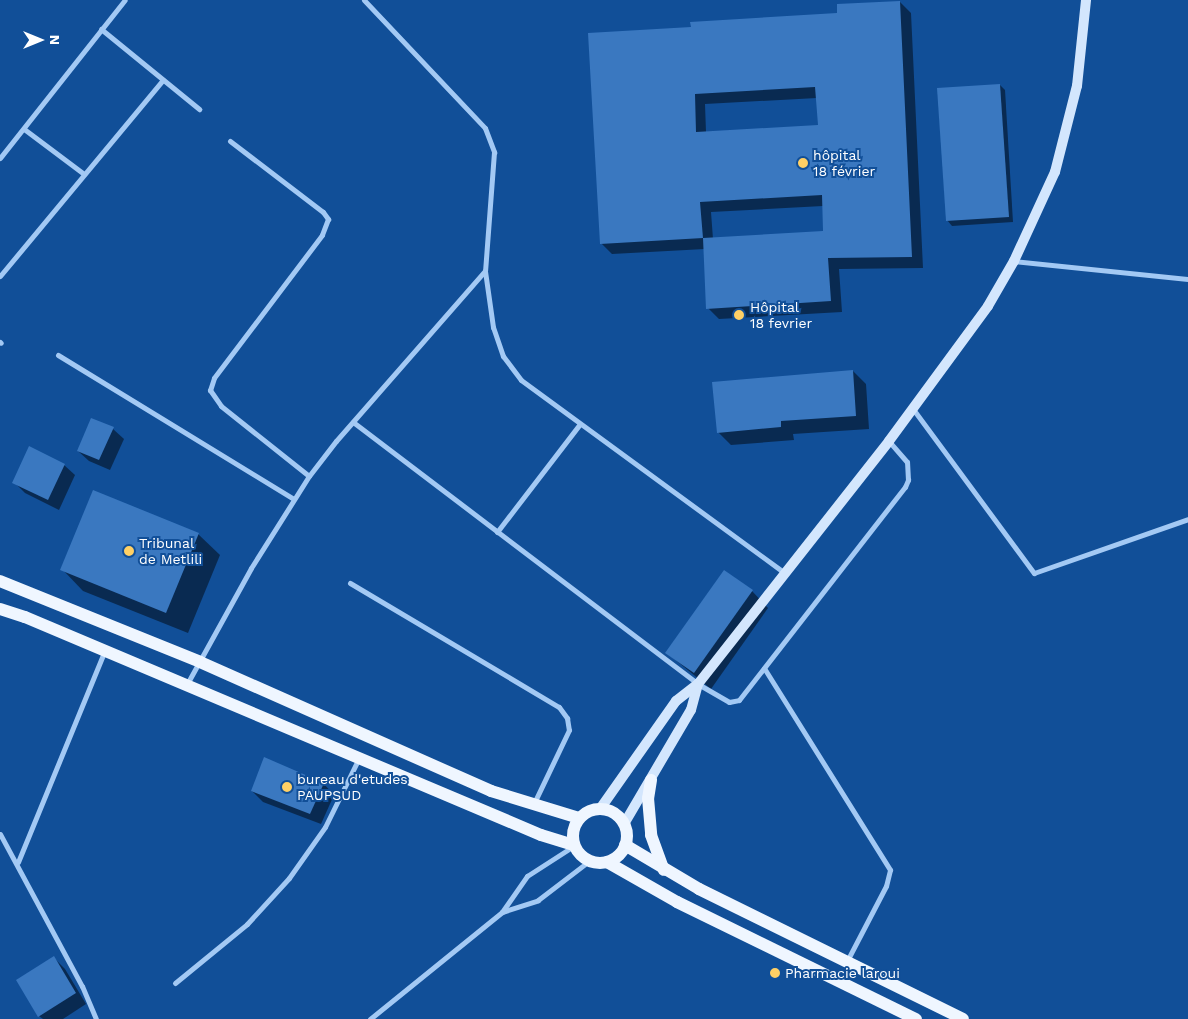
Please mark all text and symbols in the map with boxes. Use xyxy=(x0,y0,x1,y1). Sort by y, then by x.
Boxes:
north arrow xyxy=(15,15,65,65)
text: N xyxy=(47,35,63,45)
place label: hôpital 18 février xyxy=(813,147,876,180)
marker: hôpital 18 février xyxy=(797,157,809,169)
place label: Hôpital 18 fevrier xyxy=(750,299,813,332)
marker: Hôpital 18 fevrier xyxy=(732,308,746,322)
place label: Tribunal de Metlili xyxy=(139,535,202,568)
marker: Tribunal de Metlili xyxy=(123,545,135,557)
place label: bureau d'etudes PAUPSUD xyxy=(297,771,408,804)
marker: bureau d'etudes PAUPSUD xyxy=(281,781,293,793)
place label: Pharmacie laroui xyxy=(785,965,900,981)
marker: Pharmacie laroui xyxy=(769,967,781,979)

